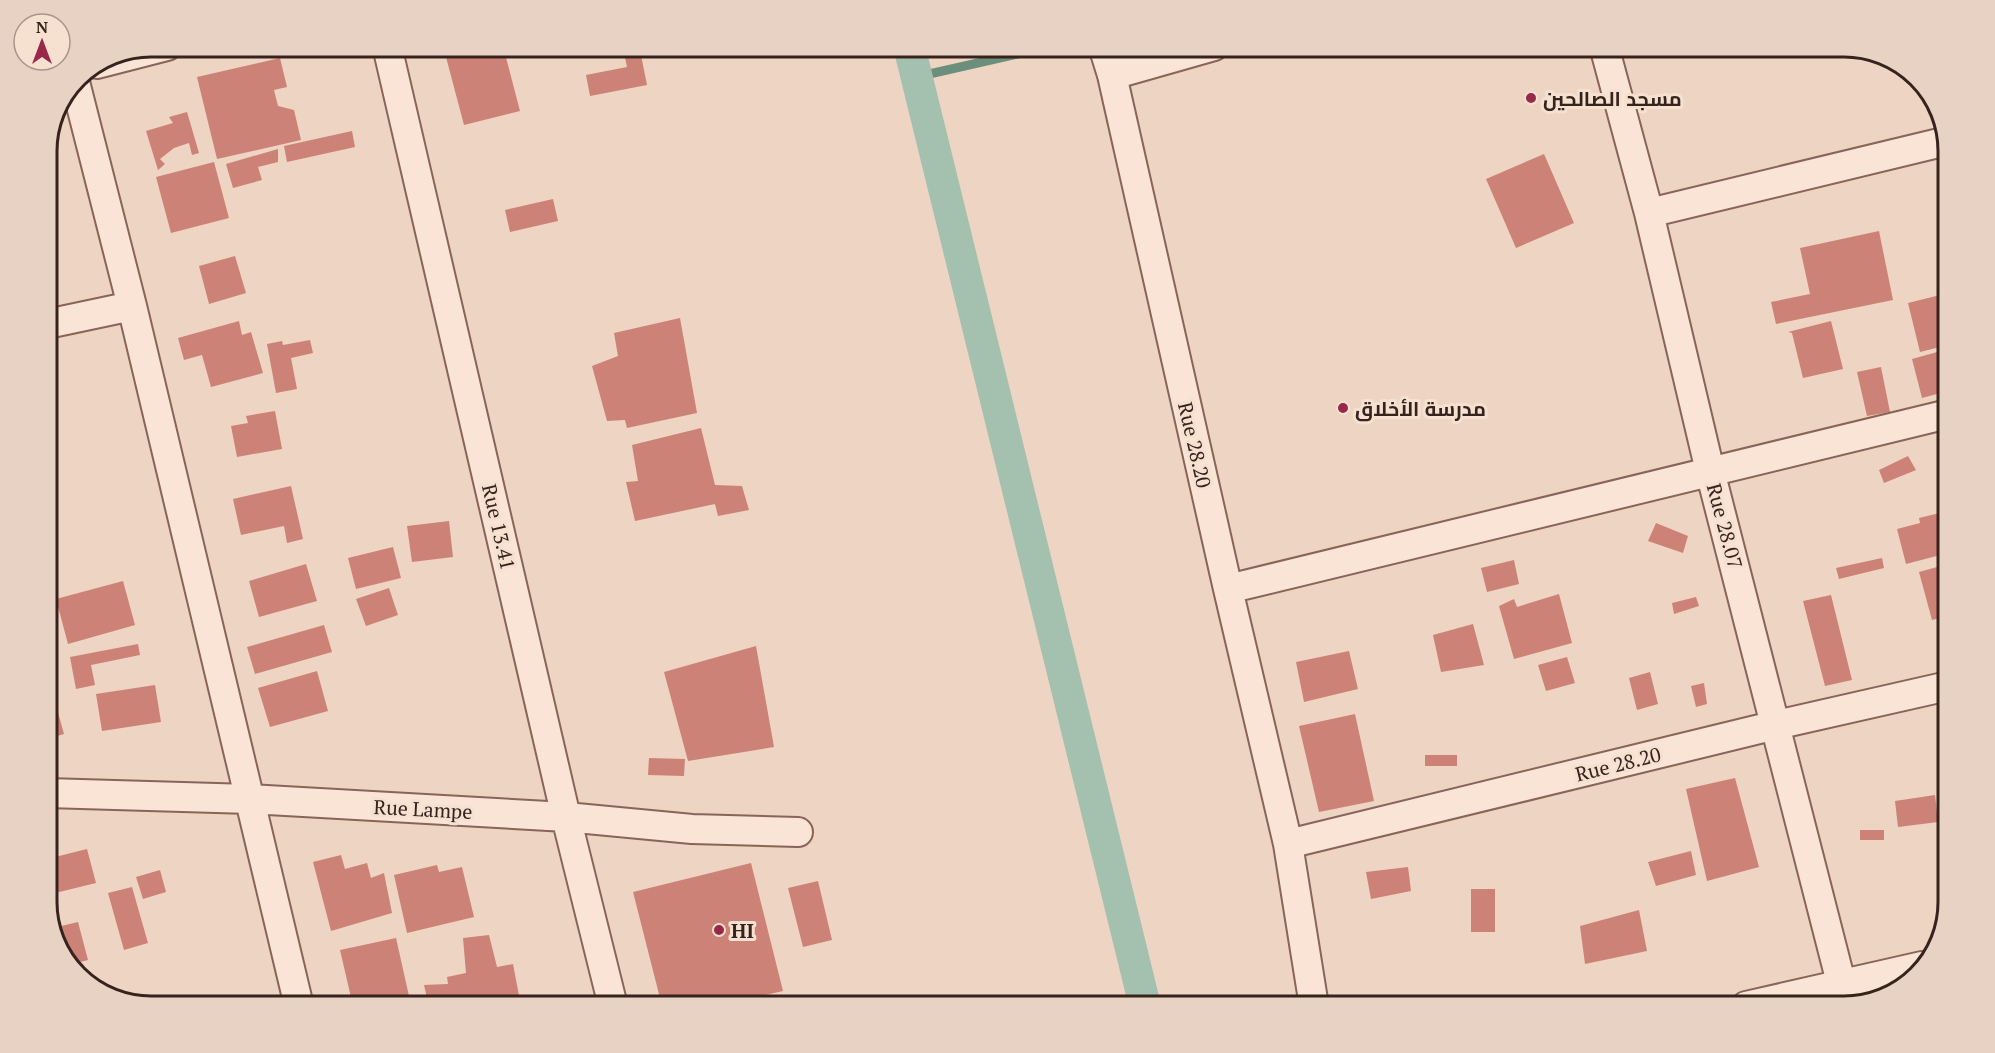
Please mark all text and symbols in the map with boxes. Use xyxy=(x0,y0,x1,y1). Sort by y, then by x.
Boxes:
north arrow xyxy=(12,12,72,72)
text: N xyxy=(36,16,48,38)
place label: مسجد الصالحين xyxy=(1543,85,1682,112)
marker: مسجد الصالحين xyxy=(1524,91,1538,105)
place label: مدرسة الأخلاق xyxy=(1355,395,1486,422)
street label: Rue 28.20 xyxy=(1172,399,1218,491)
marker: مدرسة الأخلاق xyxy=(1336,401,1350,415)
street label: Rue 28.07 xyxy=(1701,480,1749,572)
street label: Rue 13.41 xyxy=(476,481,522,573)
street label: Rue 28.20 xyxy=(1572,740,1664,788)
street label: Rue Lampe xyxy=(373,793,473,825)
place label: HI xyxy=(731,917,754,944)
marker: HI xyxy=(712,923,726,937)

